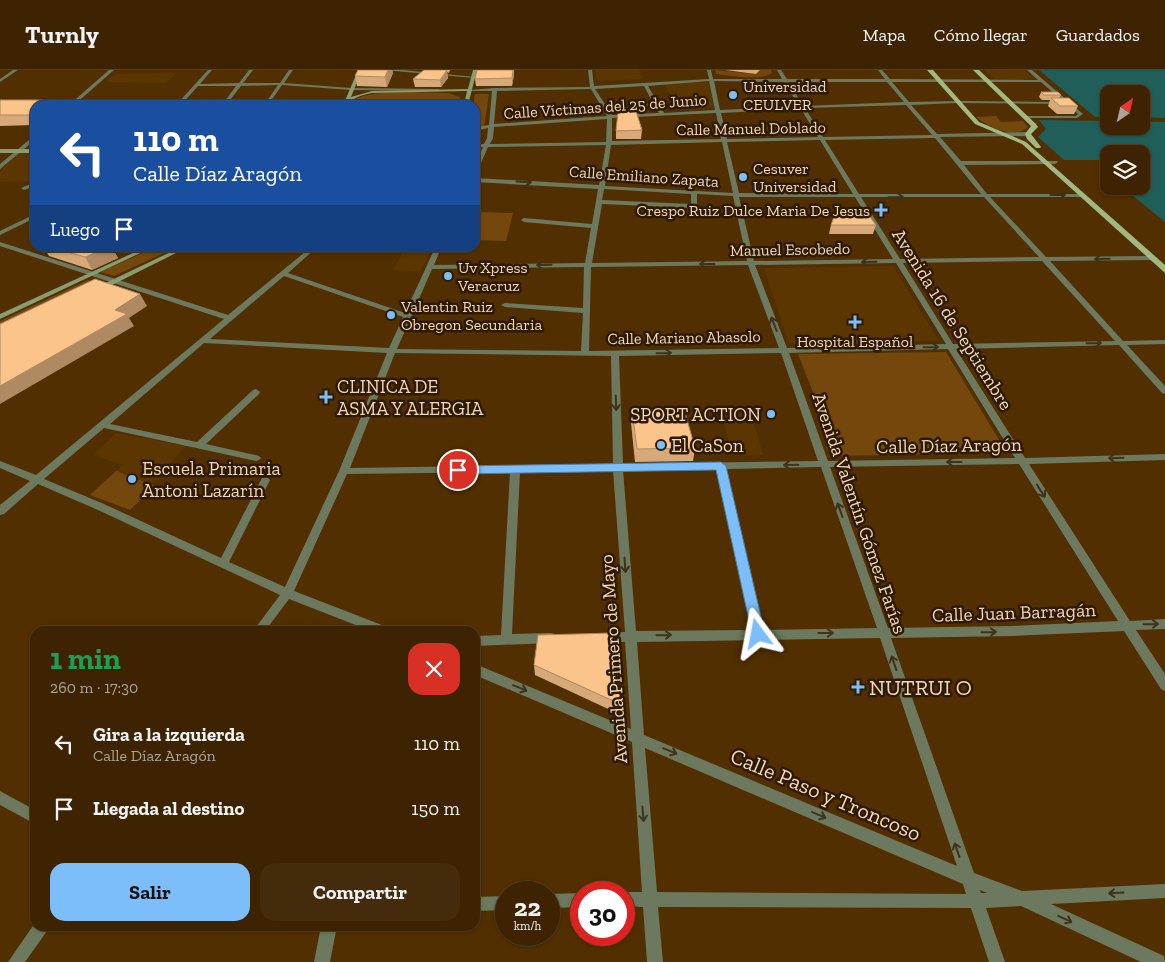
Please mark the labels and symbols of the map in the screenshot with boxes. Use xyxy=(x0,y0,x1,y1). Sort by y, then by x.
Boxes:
place label: Universidad CEULVER xyxy=(743,77,827,114)
north arrow xyxy=(1100,85,1150,135)
marker: Universidad CEULVER xyxy=(727,89,739,101)
street label: Calle Víctimas del 25 de Junio xyxy=(503,90,707,123)
street label: Calle Manuel Doblado xyxy=(676,118,826,139)
place label: Cesuver Universidad xyxy=(753,159,837,196)
street label: Calle Emiliano Zapata xyxy=(568,162,720,191)
marker: Cesuver Universidad xyxy=(737,171,749,183)
one-way arrow xyxy=(515,178,531,187)
one-way arrow xyxy=(1050,190,1066,200)
one-way arrow xyxy=(887,192,903,202)
place label: Crespo Ruiz Dulce Maria De Jesus xyxy=(637,201,870,220)
marker: Crespo Ruiz Dulce Maria De Jesus xyxy=(874,203,888,217)
street label: Avenida 16 de Septiembre xyxy=(887,224,1018,414)
street label: Manuel Escobedo xyxy=(730,239,850,260)
one-way arrow xyxy=(1094,254,1110,264)
one-way arrow xyxy=(862,257,878,267)
place label: Uv Xpress Veracruz xyxy=(457,258,527,295)
one-way arrow xyxy=(699,259,716,269)
one-way arrow xyxy=(537,261,553,270)
marker: Uv Xpress Veracruz xyxy=(442,270,454,282)
place label: Valentin Ruiz Obregon Secundaria xyxy=(400,297,542,334)
marker: Valentin Ruiz Obregon Secundaria xyxy=(385,309,397,321)
marker: Hospital Español xyxy=(848,315,862,329)
one-way arrow xyxy=(769,317,778,332)
street label: Calle Mariano Abasolo xyxy=(607,327,761,348)
place label: Hospital Español xyxy=(797,332,913,351)
one-way arrow xyxy=(1085,339,1101,348)
one-way arrow xyxy=(923,343,939,352)
one-way arrow xyxy=(655,348,671,358)
place label: CLINICA DE ASMA Y ALERGIA xyxy=(337,375,484,420)
marker: CLINICA DE ASMA Y ALERGIA xyxy=(319,390,333,404)
street label: Avenida Valentín Gómez Farías xyxy=(807,390,912,637)
one-way arrow xyxy=(612,394,621,410)
place label: SPORT ACTION xyxy=(630,403,761,426)
marker: SPORT ACTION xyxy=(765,408,777,420)
street label: Calle Díaz Aragón xyxy=(876,433,1022,458)
place label: El CaSon xyxy=(671,434,744,457)
marker: El CaSon xyxy=(655,439,667,451)
pin xyxy=(437,449,479,491)
one-way arrow xyxy=(1109,454,1125,463)
place label: Escuela Primaria Antoni Lazarín xyxy=(142,457,281,502)
one-way arrow xyxy=(946,457,962,467)
one-way arrow xyxy=(784,460,800,470)
marker: Escuela Primaria Antoni Lazarín xyxy=(126,473,138,485)
one-way arrow xyxy=(1036,483,1046,497)
one-way arrow xyxy=(835,503,844,518)
street label: Avenida Primero de Mayo xyxy=(595,553,632,764)
one-way arrow xyxy=(621,557,630,573)
street label: Calle Juan Barragán xyxy=(932,598,1096,627)
position arrow xyxy=(731,607,783,659)
one-way arrow xyxy=(1143,620,1159,629)
one-way arrow xyxy=(980,627,996,637)
one-way arrow xyxy=(818,628,834,638)
one-way arrow xyxy=(655,630,671,640)
one-way arrow xyxy=(889,656,898,671)
place label: NUTRUI O xyxy=(869,674,972,701)
marker: NUTRUI O xyxy=(851,680,865,694)
one-way arrow xyxy=(512,683,527,693)
street label: Calle Paso y Troncoso xyxy=(726,742,925,847)
one-way arrow xyxy=(662,746,677,756)
one-way arrow xyxy=(639,806,648,822)
one-way arrow xyxy=(811,810,826,820)
one-way arrow xyxy=(952,843,961,858)
speed limit sign: 30 xyxy=(570,881,635,946)
one-way arrow xyxy=(1109,889,1125,898)
one-way arrow xyxy=(1058,914,1073,924)

